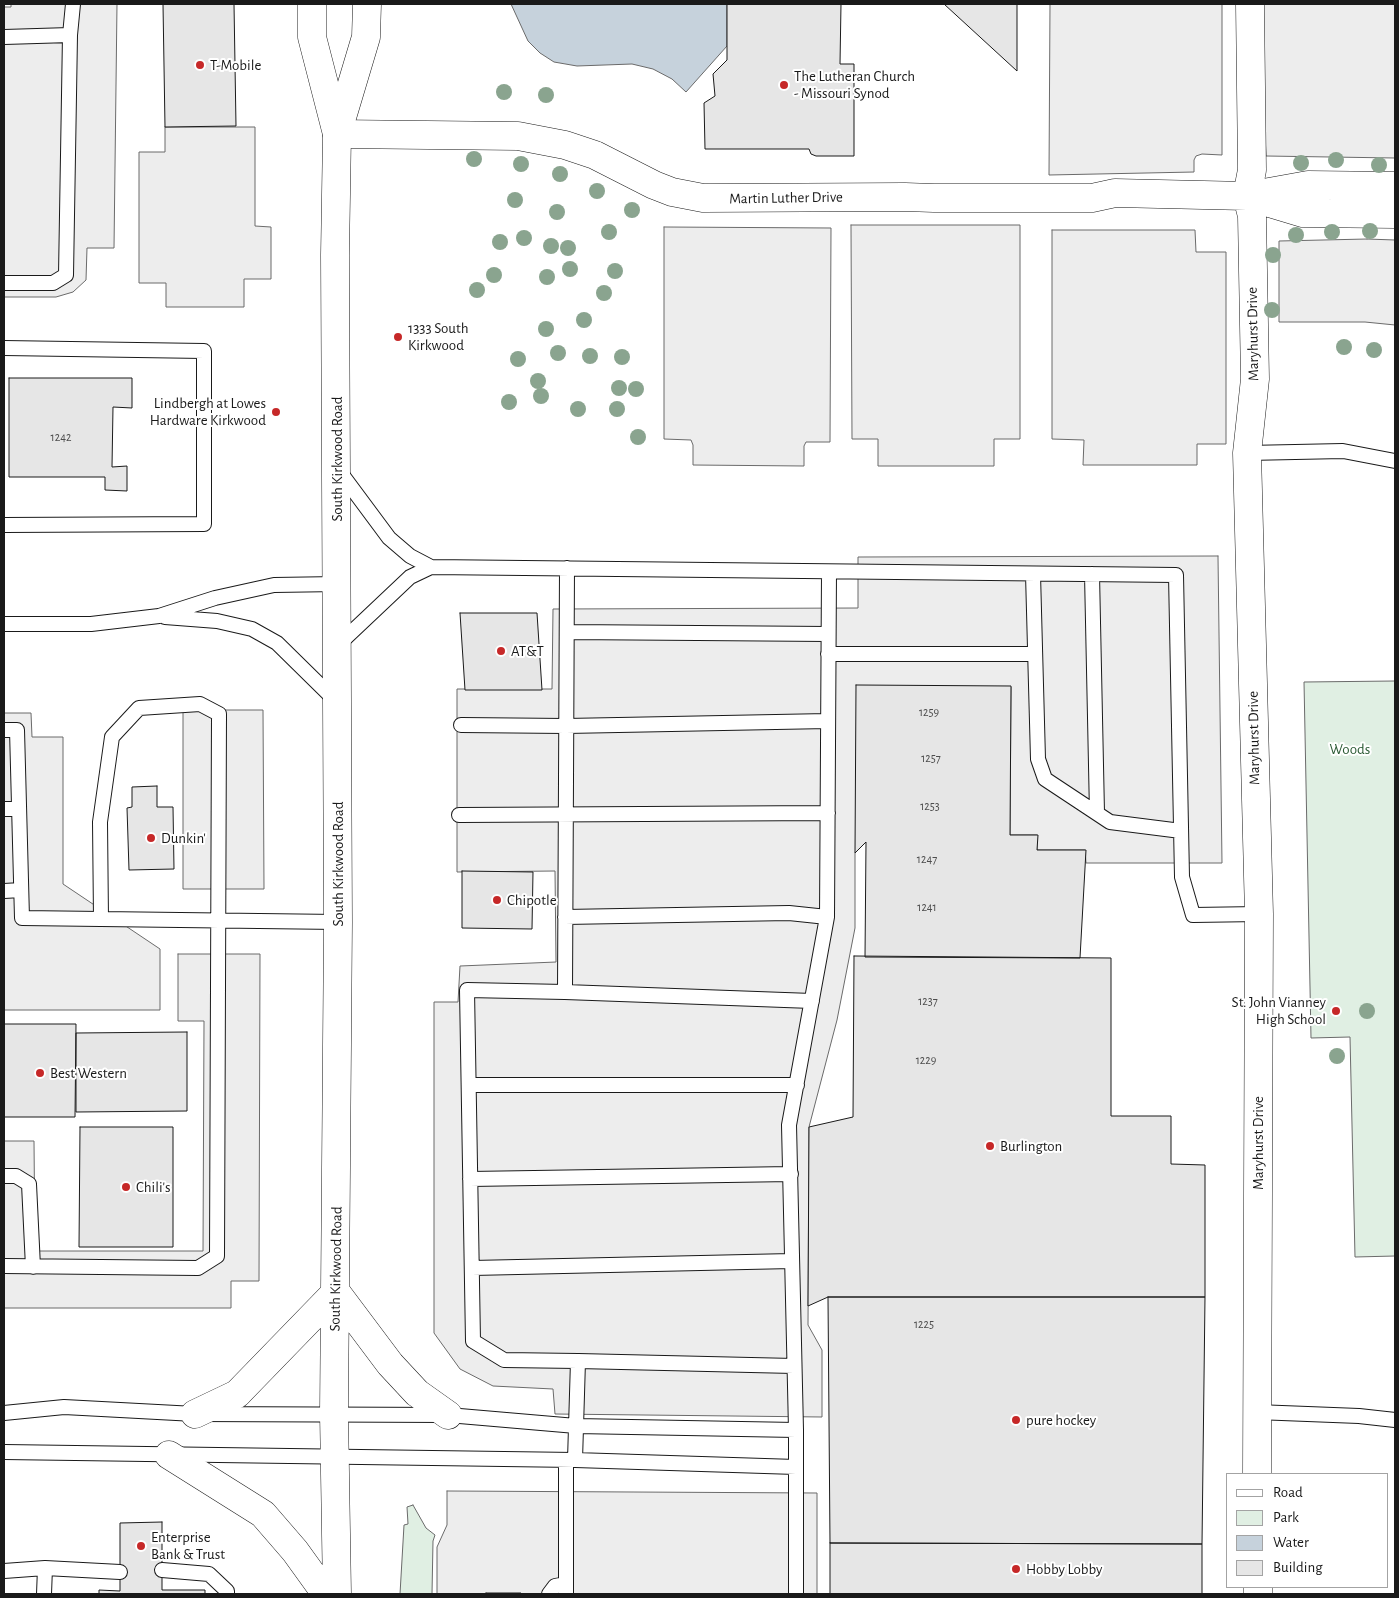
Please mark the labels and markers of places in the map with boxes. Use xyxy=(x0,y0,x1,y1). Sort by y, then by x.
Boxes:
place label: T-Mobile xyxy=(210,56,261,74)
marker: T-Mobile xyxy=(194,59,206,71)
place label: The Lutheran Church - Missouri Synod xyxy=(794,67,915,102)
marker: The Lutheran Church - Missouri Synod xyxy=(778,79,790,91)
place label: 1333 South Kirkwood xyxy=(408,319,469,354)
marker: 1333 South Kirkwood xyxy=(392,331,404,343)
place label: Lindbergh at Lowes Hardware Kirkwood xyxy=(150,394,266,429)
marker: Lindbergh at Lowes Hardware Kirkwood xyxy=(270,406,282,418)
place label: AT&T xyxy=(511,642,544,660)
marker: AT&T xyxy=(495,645,507,657)
place label: Dunkin' xyxy=(161,829,206,847)
marker: Dunkin' xyxy=(145,832,157,844)
place label: Chipotle xyxy=(507,891,557,909)
marker: Chipotle xyxy=(491,894,503,906)
place label: St. John Vianney High School xyxy=(1232,993,1326,1028)
marker: St. John Vianney High School xyxy=(1330,1005,1342,1017)
place label: Best Western xyxy=(50,1064,127,1082)
marker: Best Western xyxy=(34,1067,46,1079)
place label: Burlington xyxy=(1000,1137,1062,1155)
marker: Burlington xyxy=(984,1140,996,1152)
place label: Chili's xyxy=(136,1178,171,1196)
marker: Chili's xyxy=(120,1181,132,1193)
place label: pure hockey xyxy=(1026,1411,1096,1429)
marker: pure hockey xyxy=(1010,1414,1022,1426)
place label: Enterprise Bank & Trust xyxy=(151,1528,225,1563)
marker: Enterprise Bank & Trust xyxy=(135,1540,147,1552)
place label: Hobby Lobby xyxy=(1026,1560,1102,1578)
marker: Hobby Lobby xyxy=(1010,1563,1022,1575)

